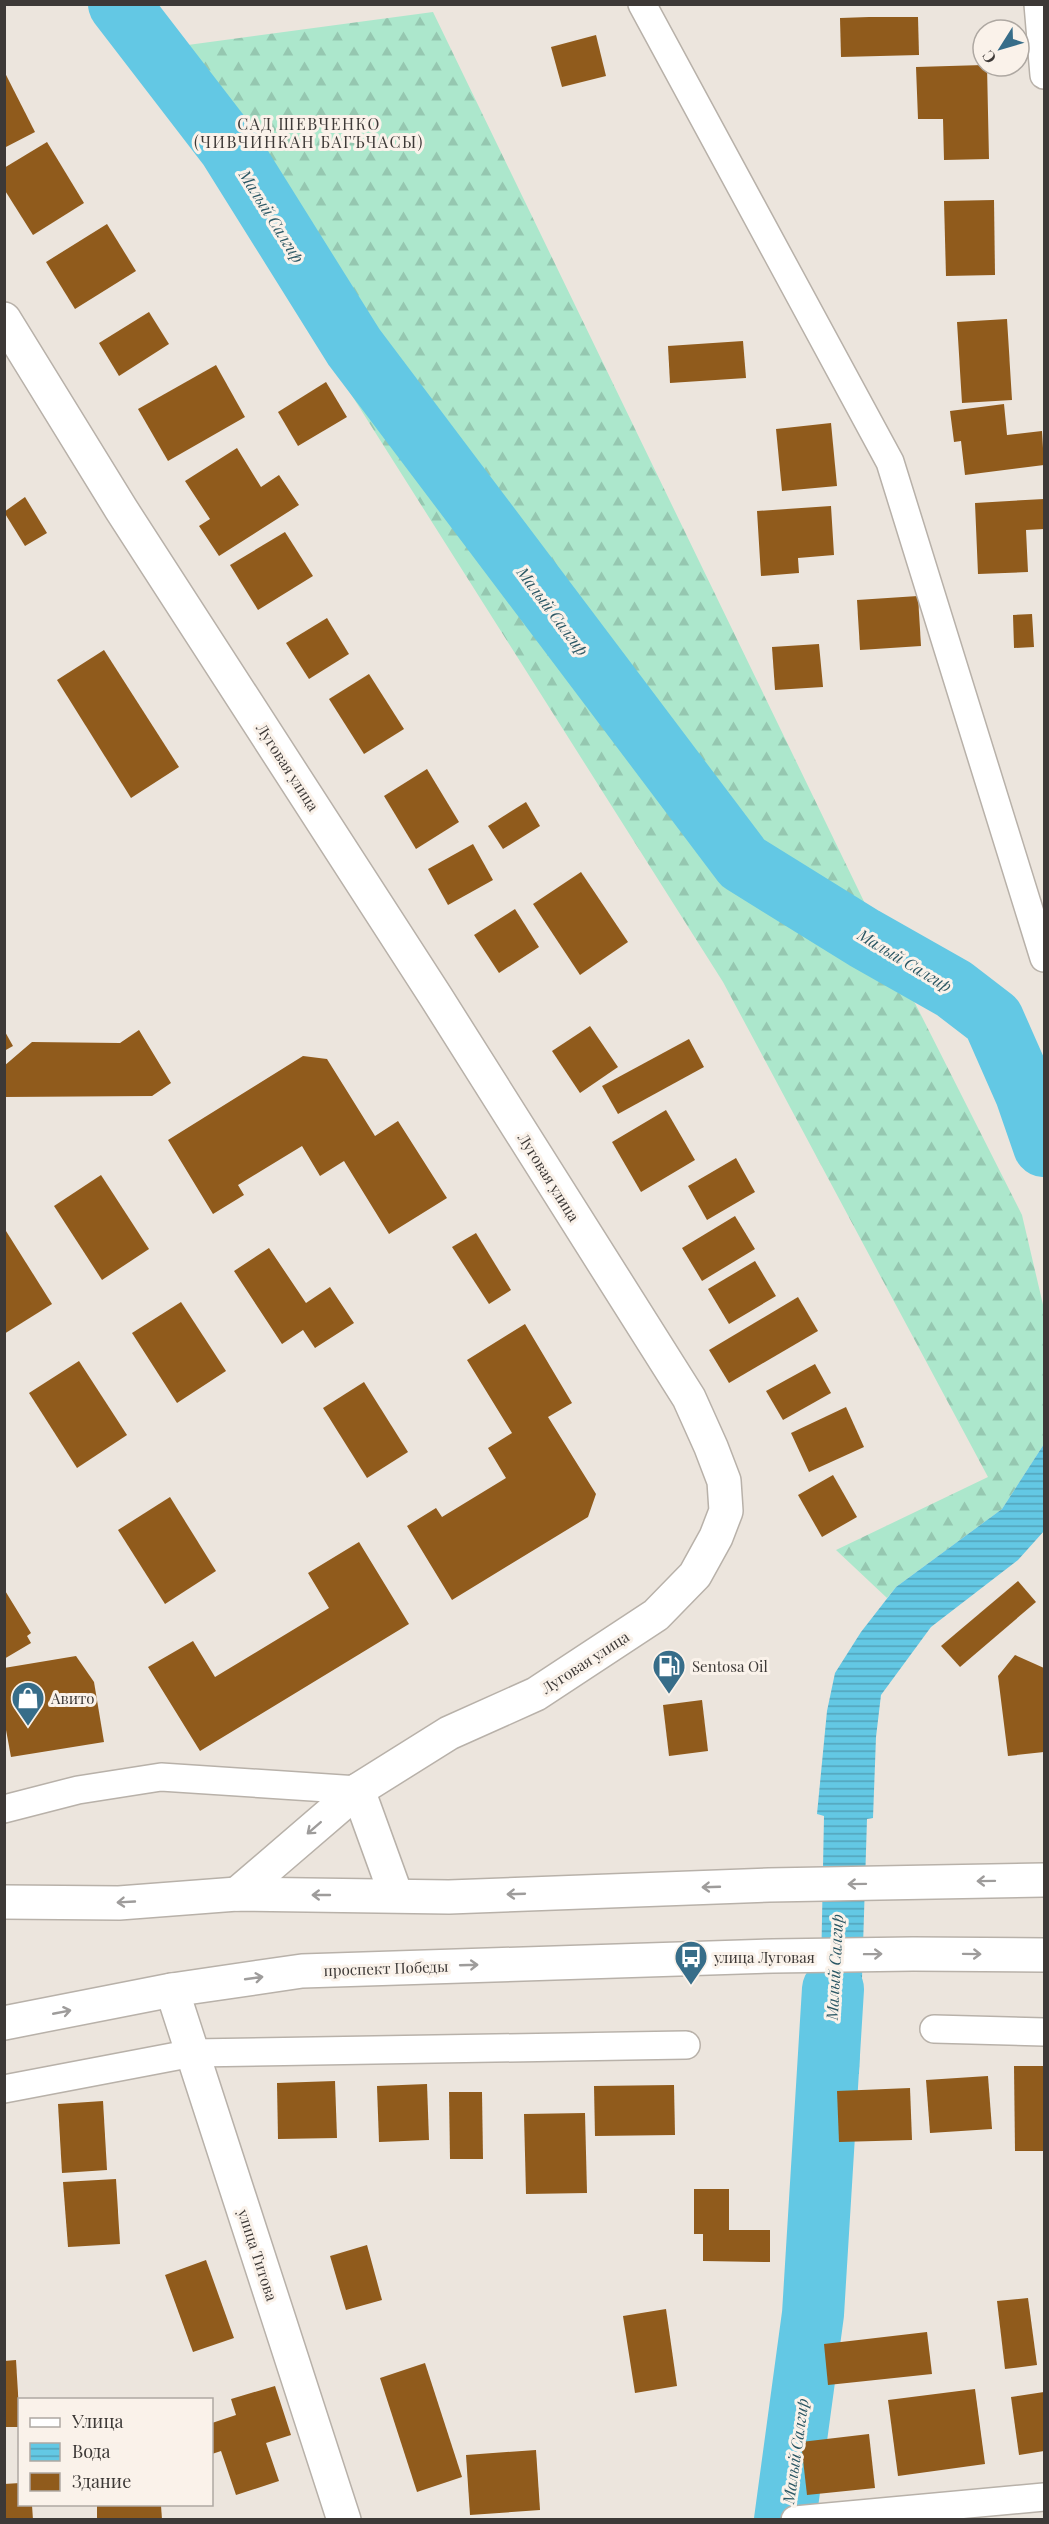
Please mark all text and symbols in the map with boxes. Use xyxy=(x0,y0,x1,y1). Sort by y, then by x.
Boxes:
north arrow xyxy=(971,18,1031,78)
text: С xyxy=(977,47,1000,68)
district label: САД ШЕВЧЕНКО (ЧИВЧИНКАН БАГЪЧАСЫ) xyxy=(194,113,424,152)
water label: Малый Салгир xyxy=(234,165,309,267)
water label: Малый Салгир xyxy=(512,561,593,660)
street label: Луговая улица xyxy=(252,718,324,815)
water label: Малый Салгир xyxy=(853,923,956,996)
street label: Луговая улица xyxy=(513,1128,584,1225)
street label: Луговая улица xyxy=(536,1626,633,1698)
fuel station icon: Sentosa Oil xyxy=(651,1648,687,1695)
place label: Sentosa Oil xyxy=(692,1656,768,1676)
shop icon: Авито xyxy=(10,1680,46,1727)
place label: Авито xyxy=(50,1688,95,1708)
one-way arrow xyxy=(307,1821,322,1835)
one-way arrow xyxy=(977,1875,997,1887)
one-way arrow xyxy=(848,1878,868,1889)
one-way arrow xyxy=(701,1882,721,1893)
one-way arrow xyxy=(312,1889,332,1901)
one-way arrow xyxy=(507,1889,527,1900)
one-way arrow xyxy=(117,1897,137,1908)
water label: Малый Салгир xyxy=(821,1913,847,2022)
bus stop icon: улица Луговая xyxy=(673,1939,709,1986)
place label: улица Луговая xyxy=(713,1947,815,1967)
one-way arrow xyxy=(863,1948,883,1960)
one-way arrow xyxy=(961,1949,981,1960)
street label: проспект Победы xyxy=(323,1956,449,1980)
one-way arrow xyxy=(459,1959,479,1971)
one-way arrow xyxy=(244,1973,263,1984)
one-way arrow xyxy=(52,2006,71,2017)
street label: улица Титова xyxy=(233,2206,282,2304)
water label: Малый Салгир xyxy=(777,2397,813,2506)
legend xyxy=(18,2398,213,2506)
text: Улица xyxy=(71,2409,123,2433)
text: Вода xyxy=(72,2439,110,2463)
text: Здание xyxy=(72,2469,131,2493)

